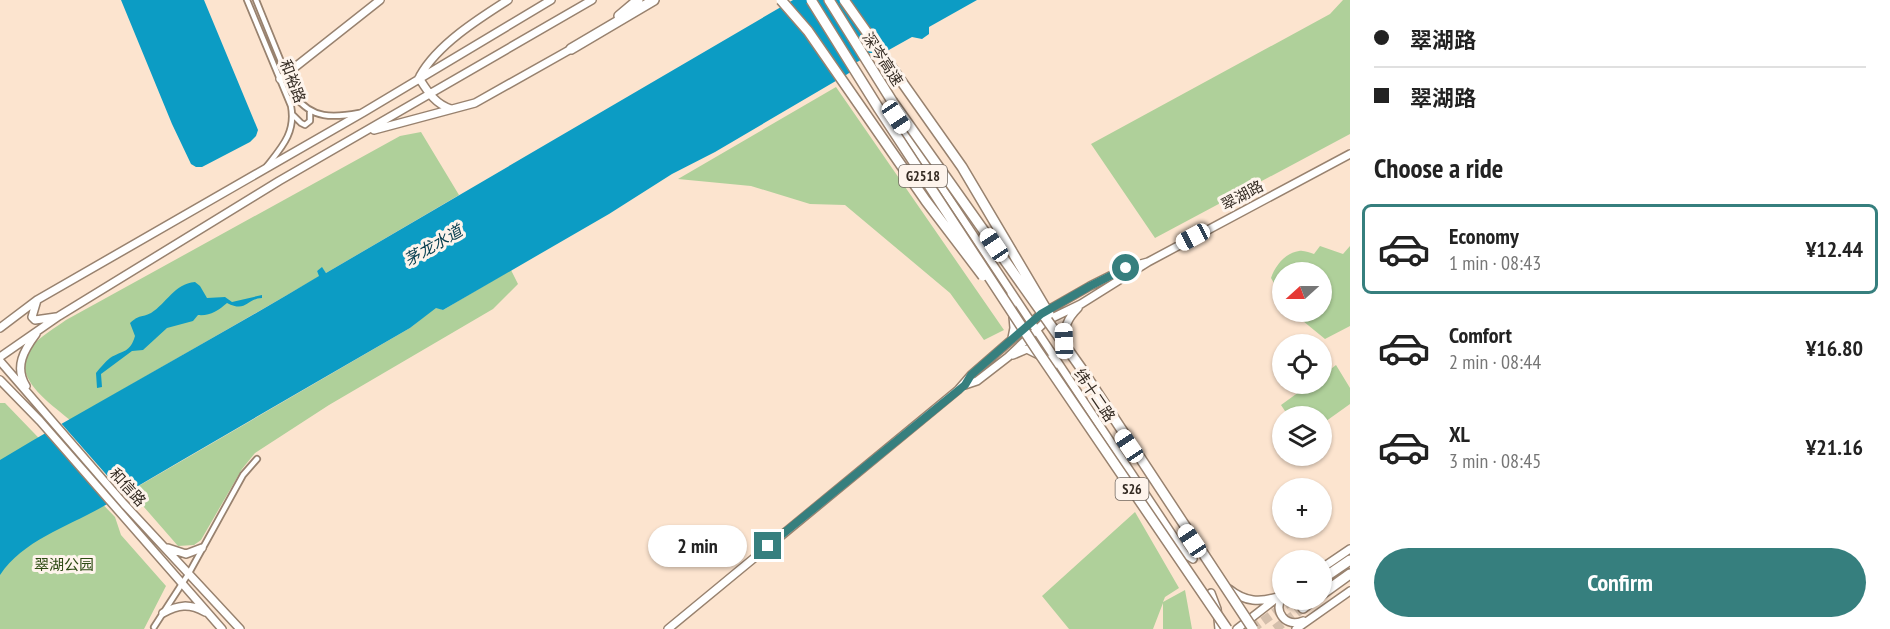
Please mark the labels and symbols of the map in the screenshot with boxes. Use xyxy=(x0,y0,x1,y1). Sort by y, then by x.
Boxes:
street label: 深岑高速 xyxy=(859,29,907,89)
street label: 和裕路 xyxy=(276,57,310,105)
car xyxy=(878,97,914,137)
road number: G2518 xyxy=(899,165,947,187)
street label: 翠湖路 xyxy=(1218,176,1266,214)
water label: 茅龙水道 xyxy=(400,219,467,270)
car xyxy=(1173,221,1213,253)
car xyxy=(976,225,1012,265)
route start xyxy=(1112,254,1139,281)
north arrow xyxy=(1272,262,1332,322)
car xyxy=(1054,323,1074,359)
street label: 纬十二路 xyxy=(1070,365,1120,425)
car xyxy=(1111,426,1147,466)
street label: 和信路 xyxy=(106,464,150,510)
road number: S26 xyxy=(1116,478,1148,500)
car xyxy=(1174,521,1210,561)
callout: 2 min xyxy=(648,525,747,567)
route end xyxy=(754,532,781,559)
park label: 翠湖公园 xyxy=(34,555,94,574)

